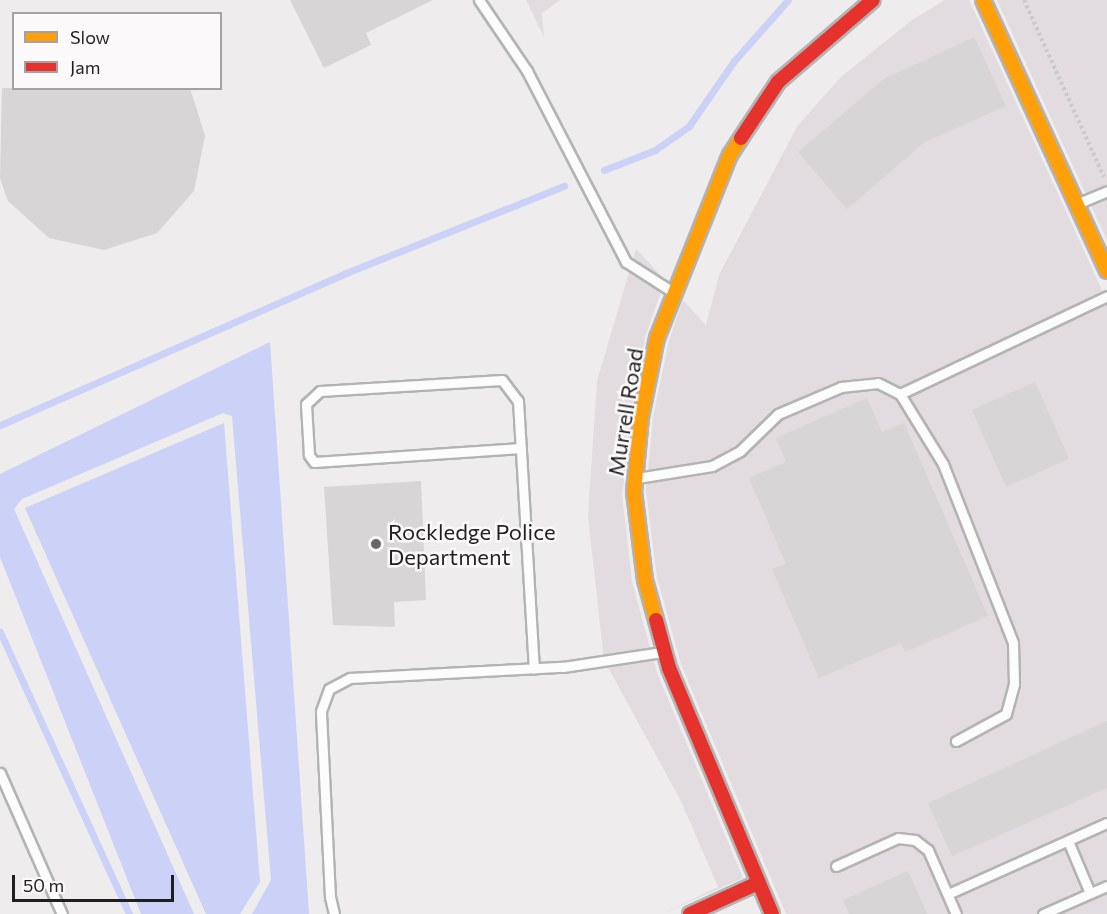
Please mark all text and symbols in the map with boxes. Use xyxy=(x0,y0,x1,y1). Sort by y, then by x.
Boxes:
legend xyxy=(12,12,222,90)
text: Slow xyxy=(70,26,110,48)
text: Jam xyxy=(70,56,100,78)
street label: Murrell Road xyxy=(602,346,648,478)
place label: Rockledge Police Department xyxy=(388,518,556,570)
marker: Rockledge Police Department xyxy=(369,537,383,551)
scale bar xyxy=(15,863,177,901)
text: 50 m xyxy=(23,874,64,896)

